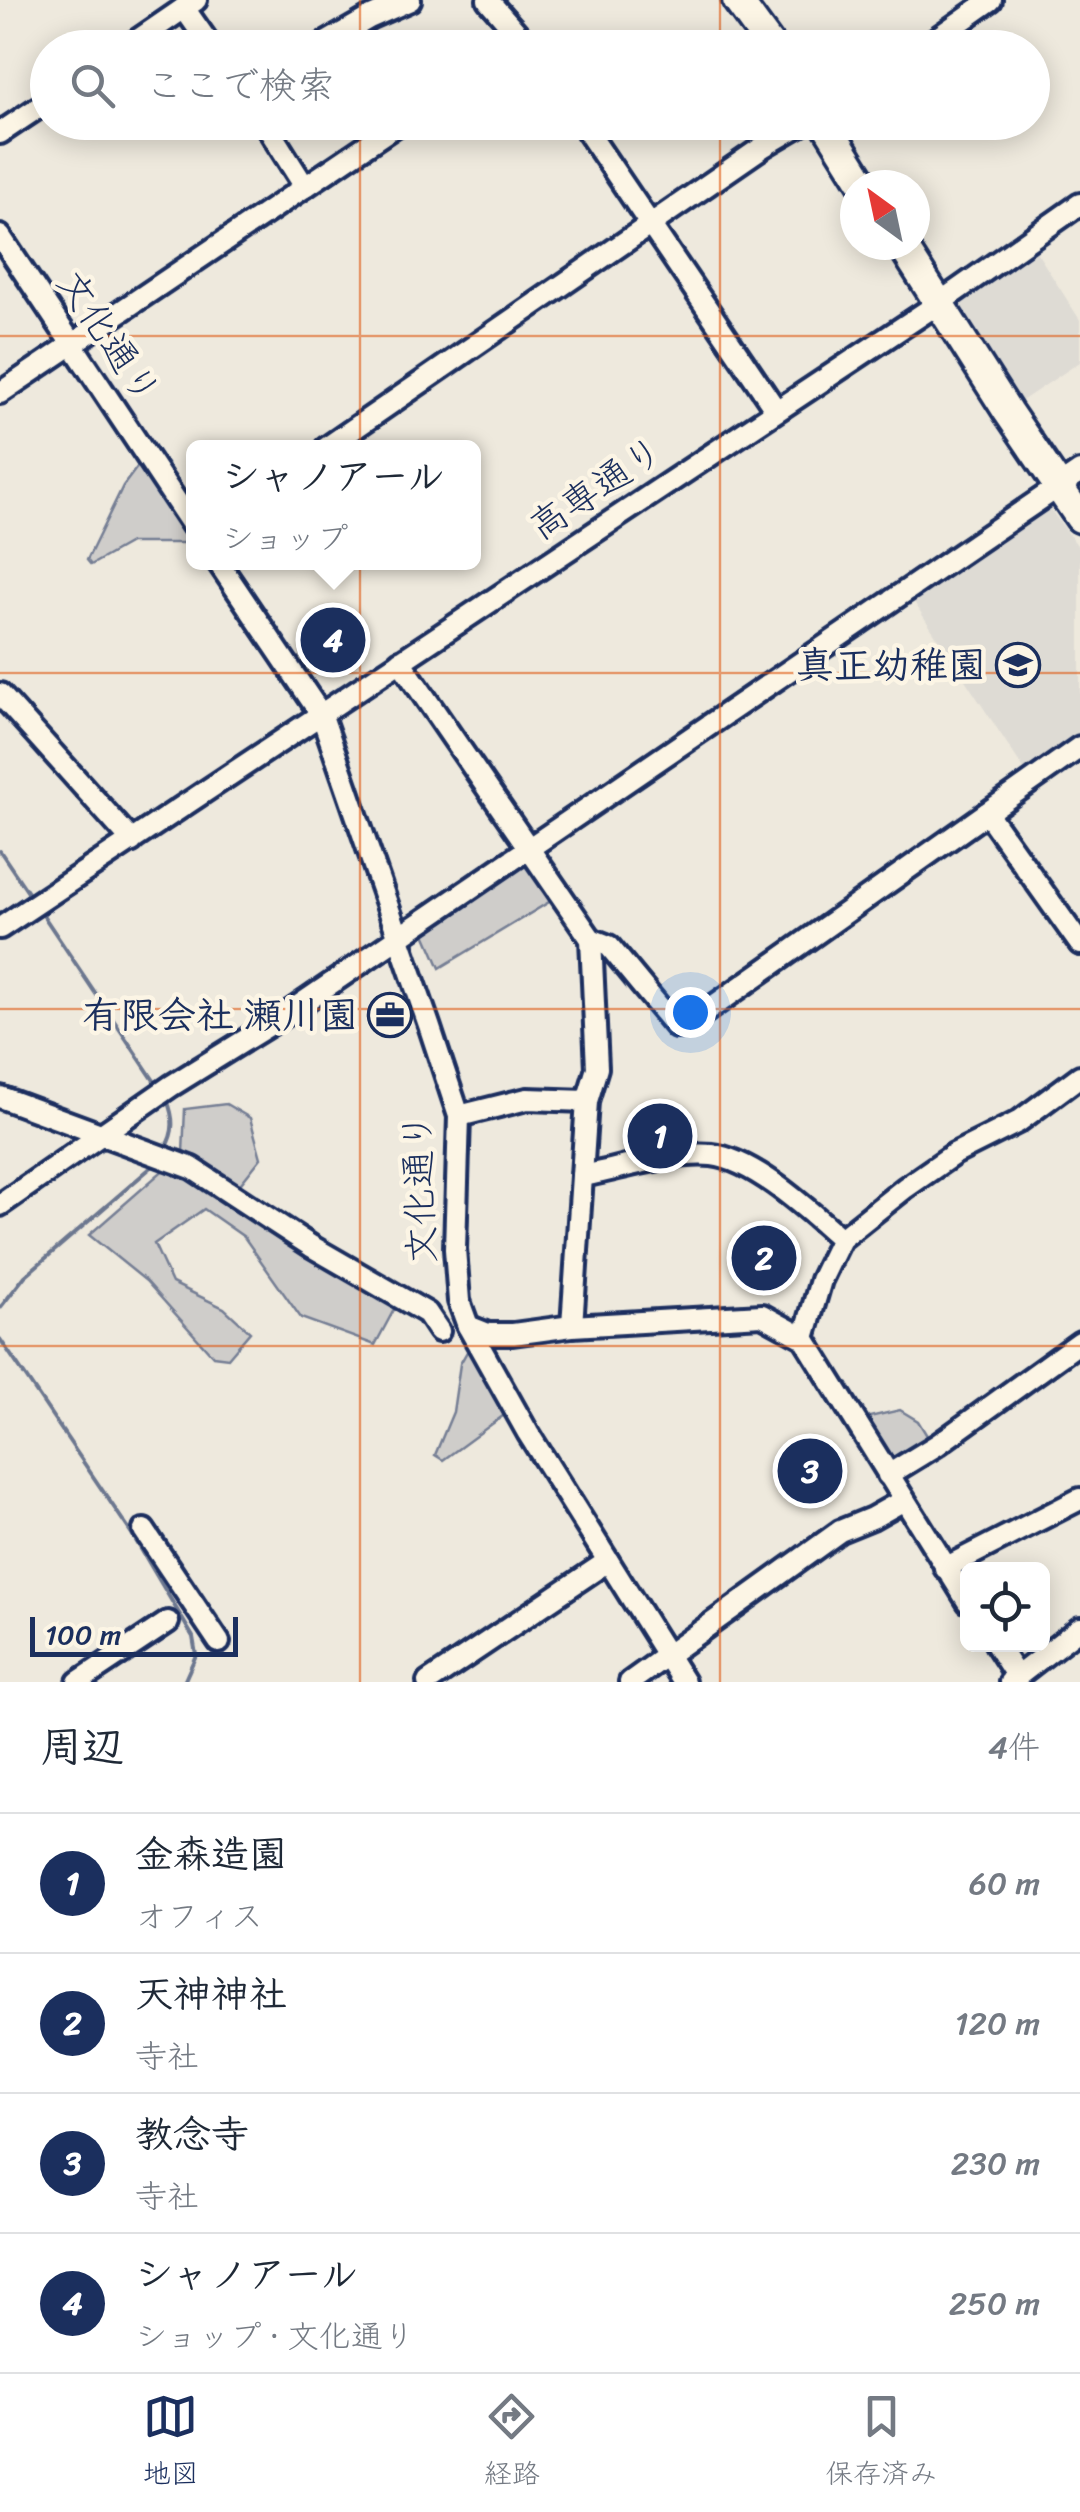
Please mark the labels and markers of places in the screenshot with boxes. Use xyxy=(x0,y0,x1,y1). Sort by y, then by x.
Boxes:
pin: 4 xyxy=(300,602,366,678)
place label: 真正幼稚園 xyxy=(796,632,986,699)
school or university icon: 真正幼稚園 xyxy=(995,642,1041,688)
place label: 有限会社 瀬川園 xyxy=(82,982,358,1049)
office icon: 有限会社 瀬川園 xyxy=(367,992,413,1038)
pin: 1 xyxy=(628,1098,692,1174)
pin: 2 xyxy=(732,1220,796,1296)
pin: 3 xyxy=(778,1434,842,1508)

